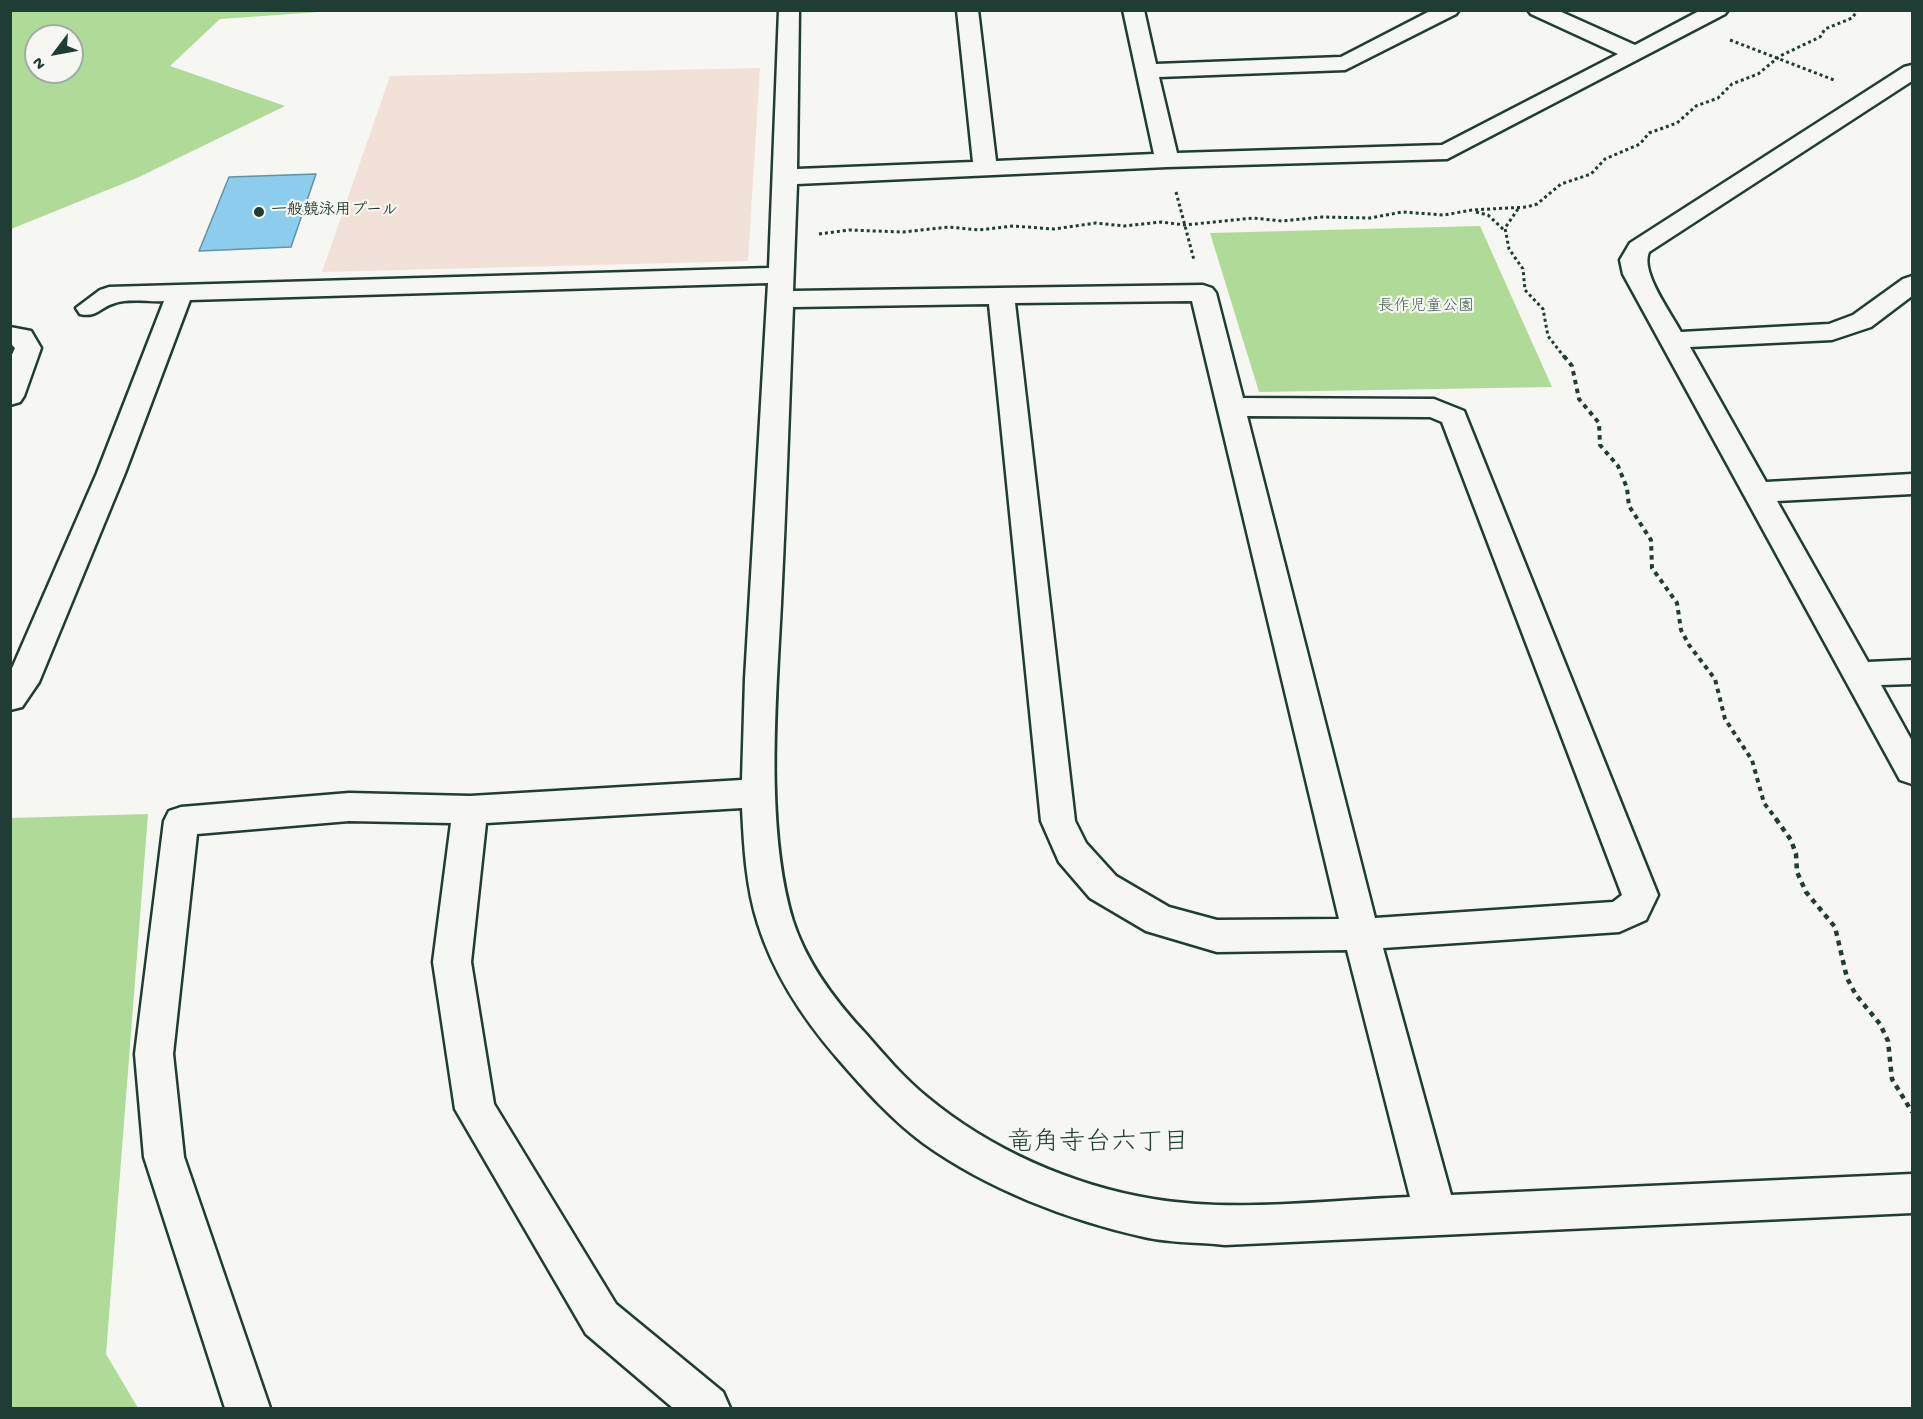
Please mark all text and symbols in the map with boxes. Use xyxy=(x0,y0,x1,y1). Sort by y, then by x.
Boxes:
north arrow xyxy=(24,24,84,84)
text: N xyxy=(29,53,51,72)
place label: 一般競泳用プール xyxy=(271,202,398,222)
marker: 一般競泳用プール xyxy=(252,205,266,219)
park label: 長作児童公園 xyxy=(1378,298,1474,318)
district label: 竜角寺台六丁目 xyxy=(1007,1129,1189,1161)

